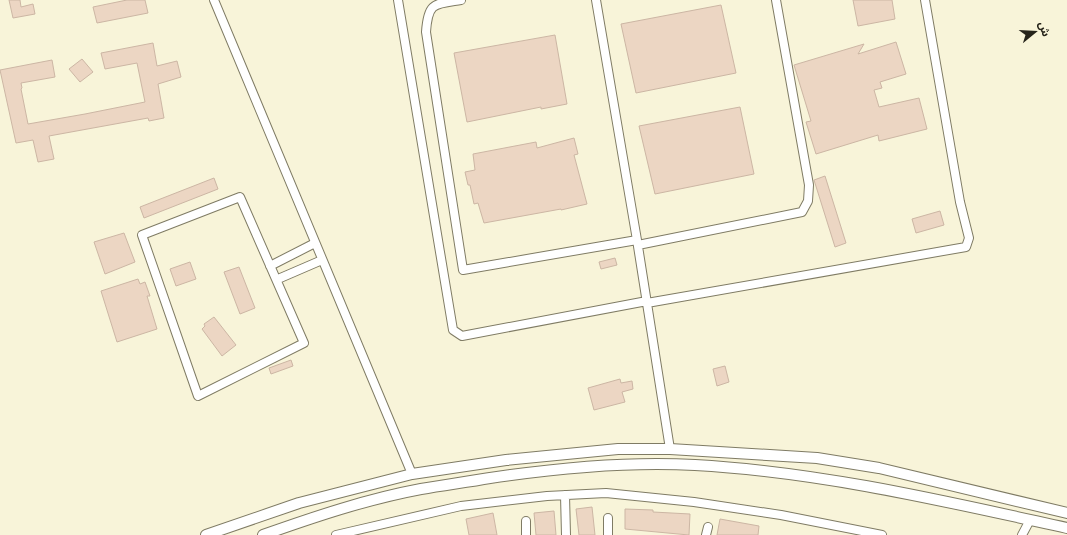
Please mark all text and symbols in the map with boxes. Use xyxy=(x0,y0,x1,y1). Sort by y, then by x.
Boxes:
north arrow xyxy=(1015,12,1055,52)
text: ش xyxy=(1036,20,1053,38)

